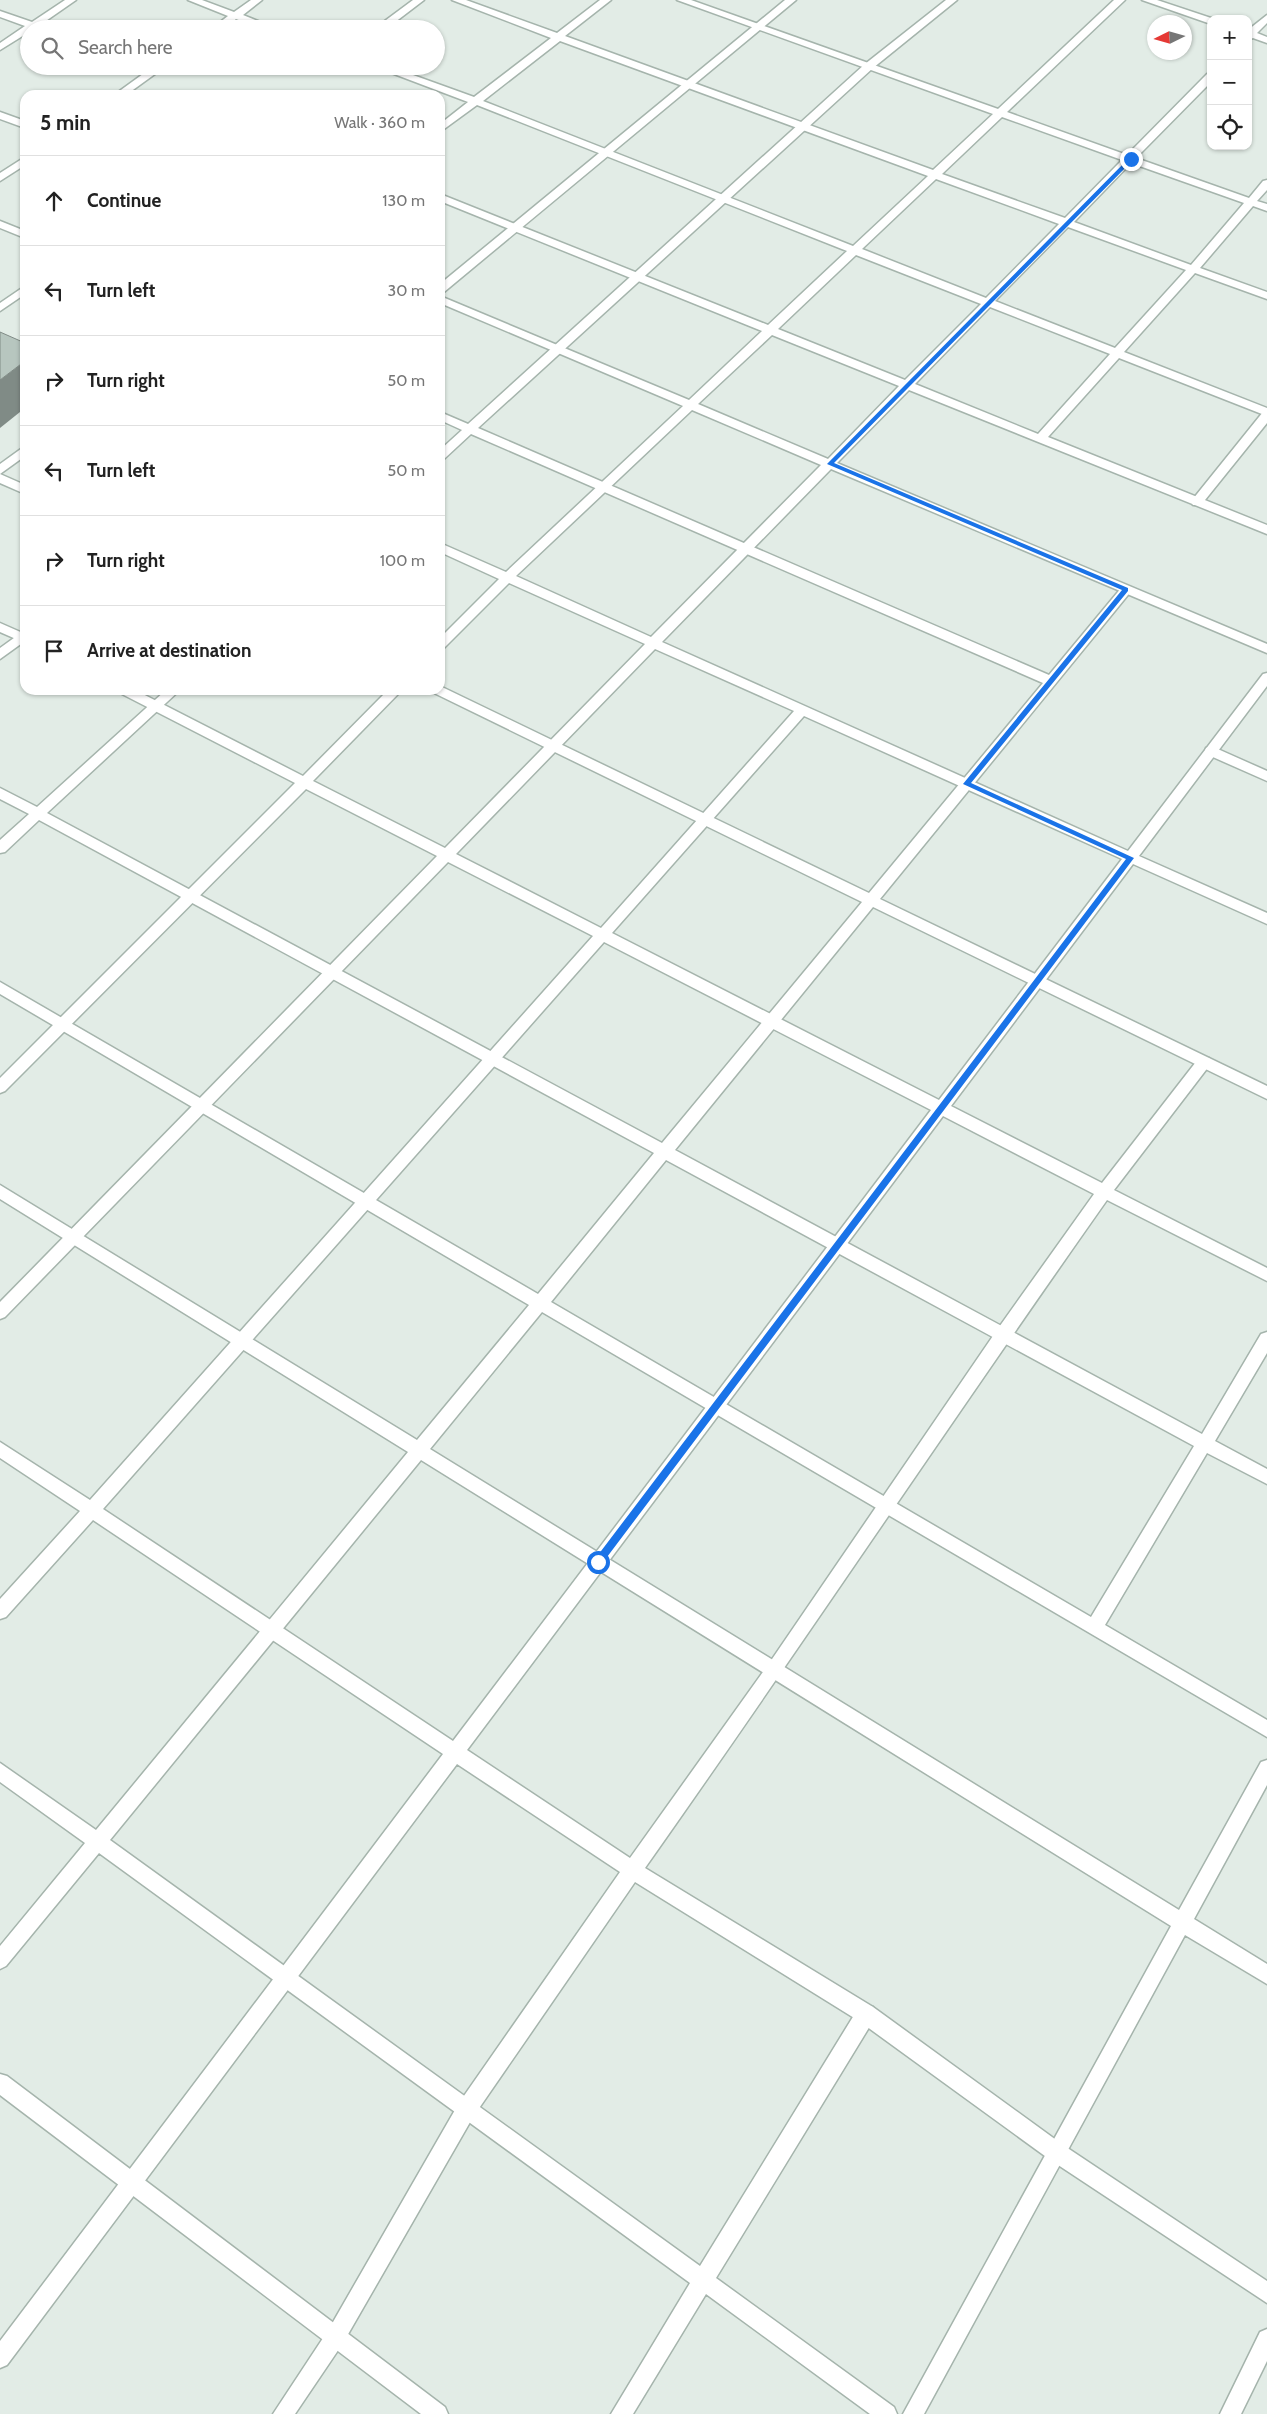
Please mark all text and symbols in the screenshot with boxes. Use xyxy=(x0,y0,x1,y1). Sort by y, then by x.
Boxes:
north arrow xyxy=(1147,15,1192,60)
map controls xyxy=(1207,15,1252,150)
button: + xyxy=(1207,15,1252,60)
search box xyxy=(20,20,445,75)
icon: search xyxy=(38,34,66,62)
text: Search here xyxy=(78,36,172,59)
button: − xyxy=(1207,60,1252,105)
button: locate xyxy=(1207,105,1252,150)
text: 5 min xyxy=(40,110,91,135)
text: Walk · 360 m xyxy=(334,113,425,132)
route end xyxy=(1120,148,1143,171)
icon: ahead xyxy=(40,187,68,215)
text: Continue xyxy=(87,189,161,212)
text: 130 m xyxy=(382,191,425,210)
icon: left xyxy=(40,277,68,305)
text: Turn left xyxy=(87,279,155,302)
text: 30 m xyxy=(388,281,425,300)
icon: right xyxy=(40,367,68,395)
text: Turn right xyxy=(87,369,165,392)
text: 50 m xyxy=(388,371,425,390)
icon: left xyxy=(40,457,68,485)
text: Turn left xyxy=(87,459,155,482)
text: 50 m xyxy=(388,461,425,480)
icon: right xyxy=(40,547,68,575)
text: Turn right xyxy=(87,549,165,572)
text: 100 m xyxy=(380,551,425,570)
icon: arrive xyxy=(40,637,68,665)
text: Arrive at destination xyxy=(87,639,251,662)
route start xyxy=(587,1551,610,1574)

